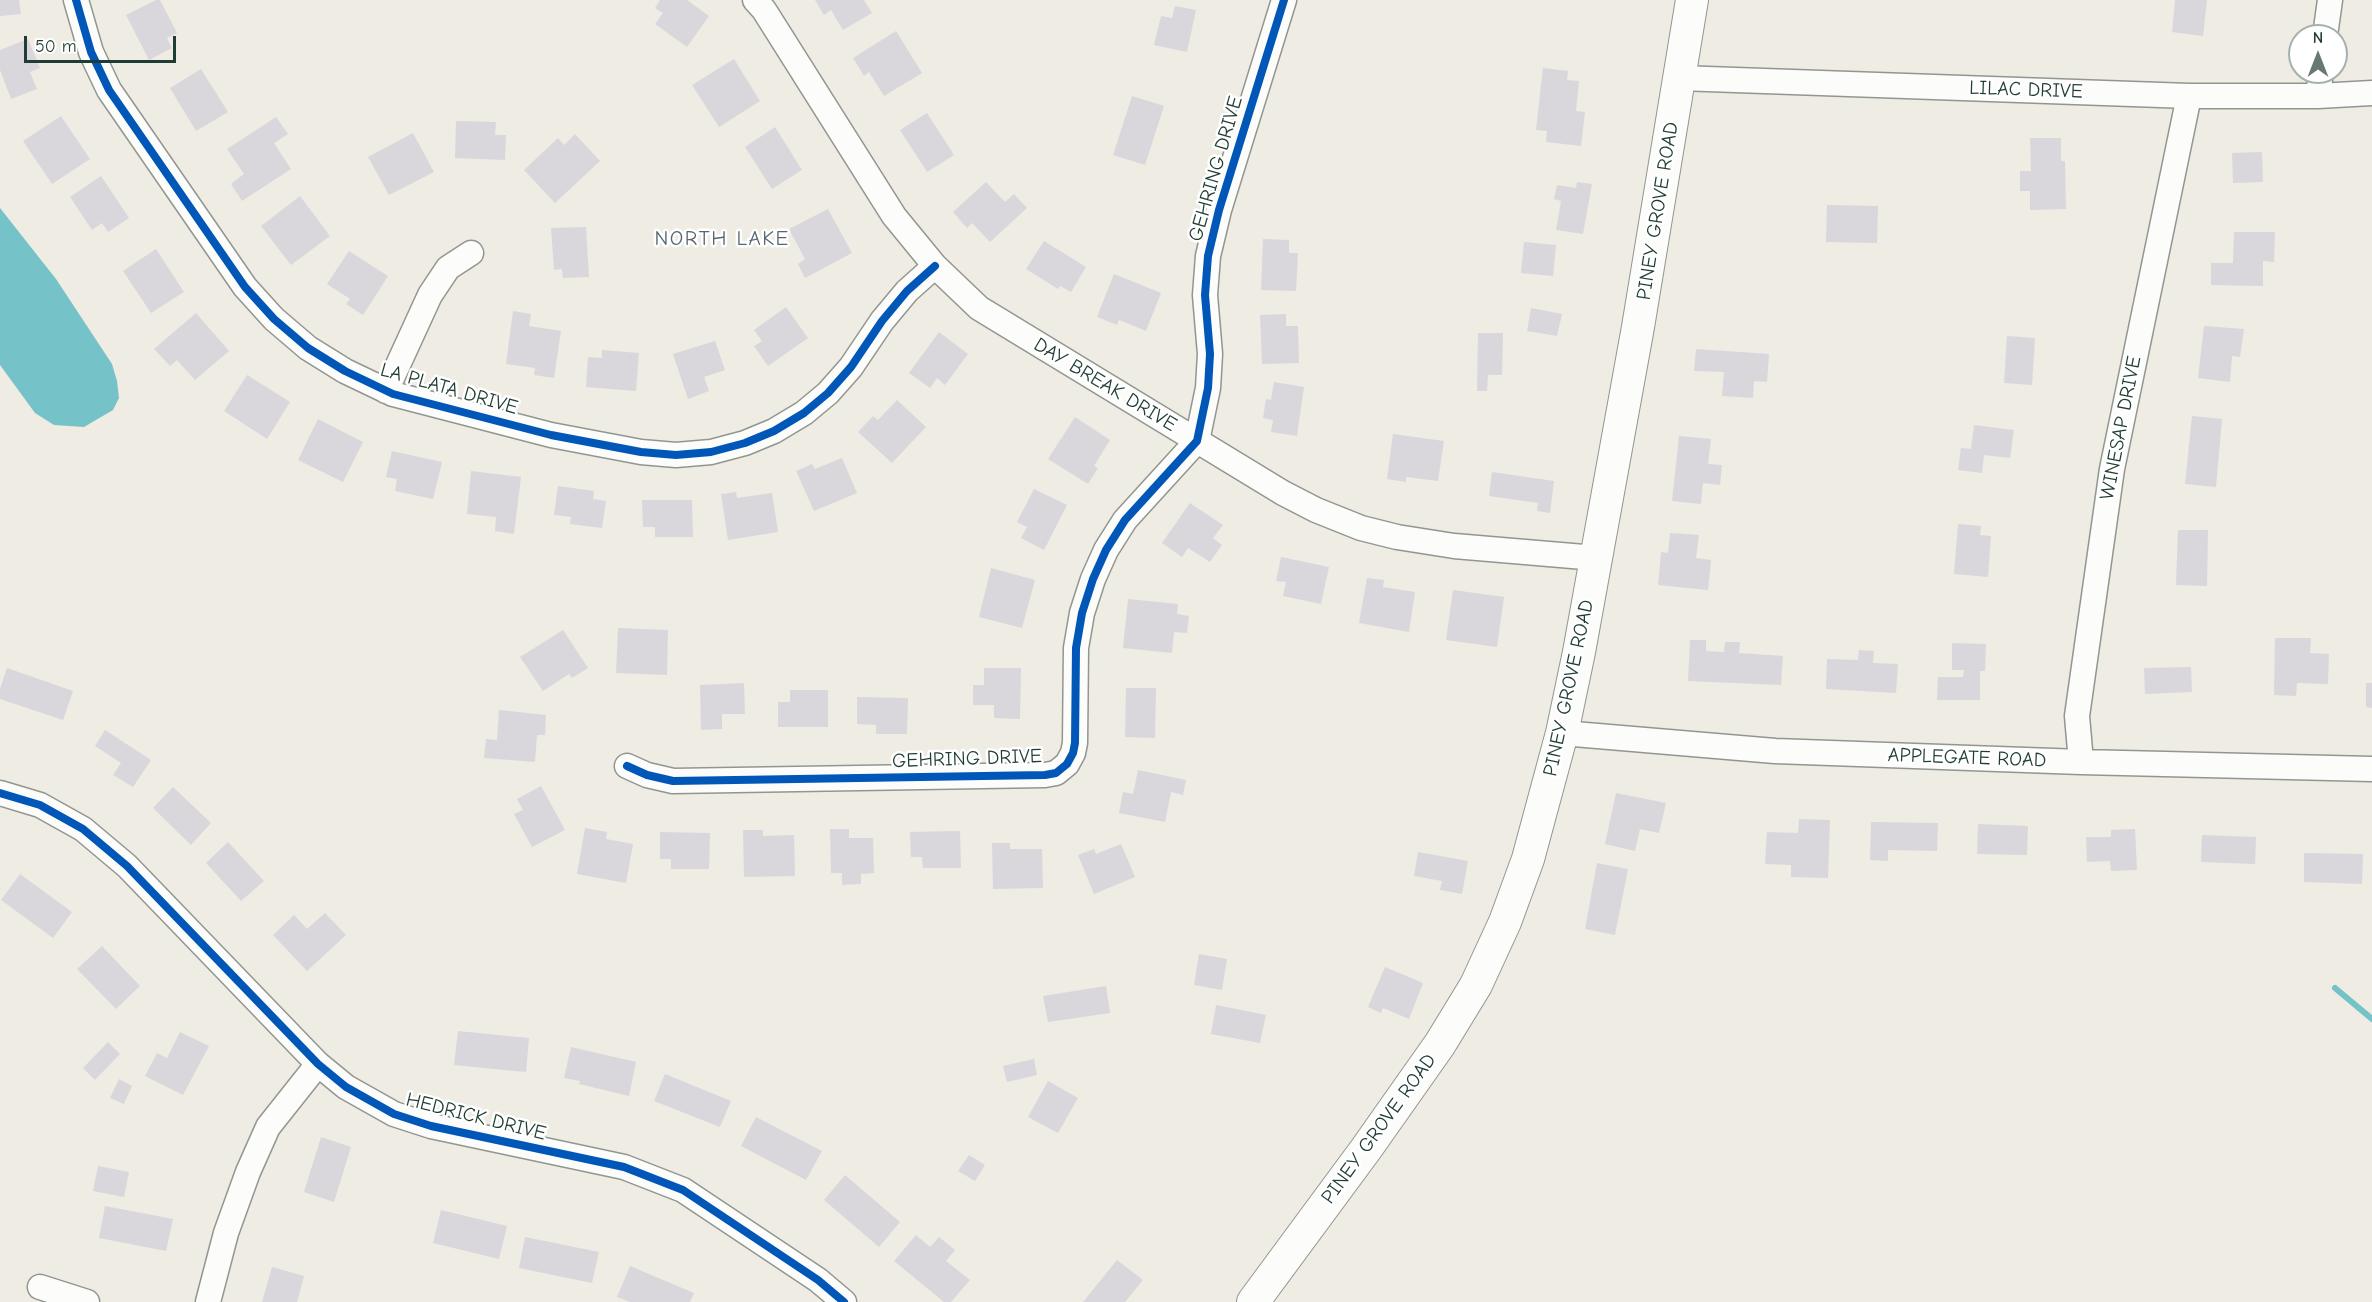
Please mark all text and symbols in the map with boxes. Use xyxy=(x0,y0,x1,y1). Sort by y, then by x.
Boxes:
scale bar xyxy=(27,24,178,62)
north arrow xyxy=(2288,24,2348,84)
text: N xyxy=(2313,29,2323,47)
text: 50 m xyxy=(35,36,77,57)
street label: LILAC DRIVE xyxy=(1969,76,2083,104)
street label: GEHRING DRIVE xyxy=(1184,94,1248,244)
street label: PINEY GROVE ROAD xyxy=(1632,120,1684,302)
district label: NORTH LAKE xyxy=(654,226,790,252)
street label: DAY BREAK DRIVE xyxy=(1029,333,1181,437)
street label: WINESAP DRIVE xyxy=(2095,354,2147,502)
street label: LA PLATA DRIVE xyxy=(378,358,520,420)
street label: PINEY GROVE ROAD xyxy=(1539,598,1599,778)
street label: APPLEGATE ROAD xyxy=(1887,743,2047,773)
street label: GEHRING DRIVE xyxy=(892,744,1042,774)
street label: PINEY GROVE ROAD xyxy=(1316,1049,1442,1209)
street label: HEDRICK DRIVE xyxy=(403,1088,549,1146)

